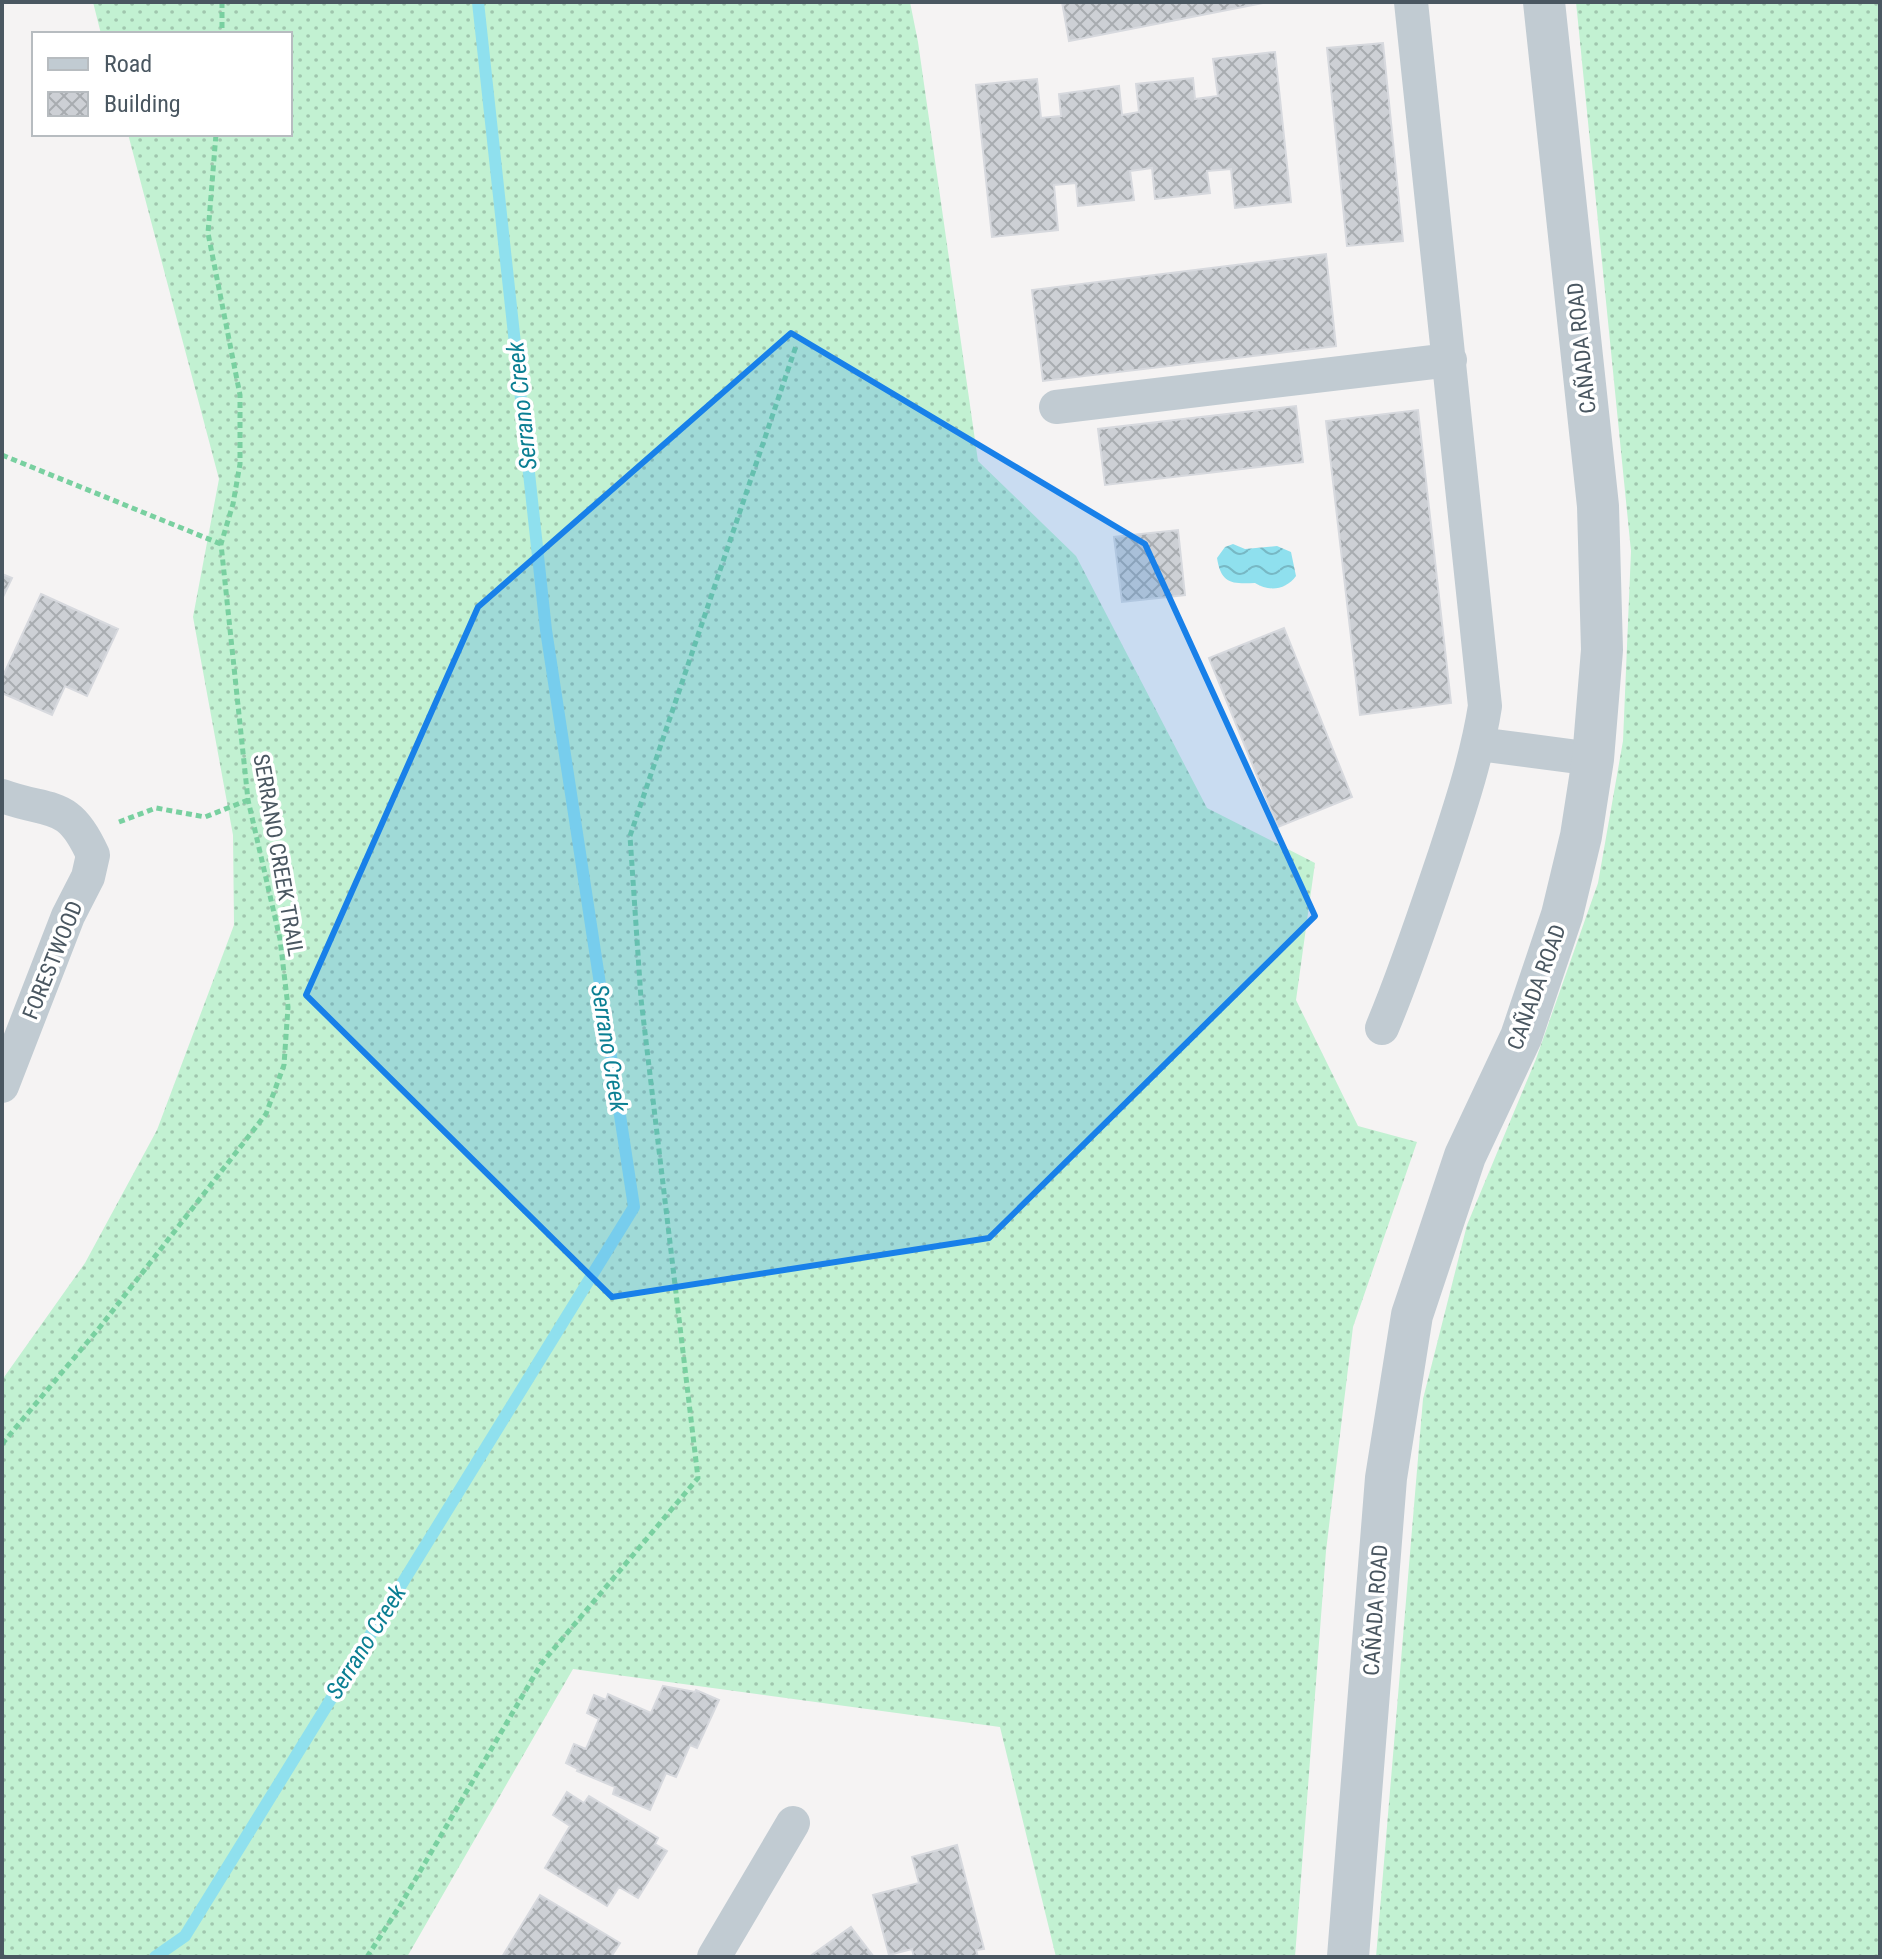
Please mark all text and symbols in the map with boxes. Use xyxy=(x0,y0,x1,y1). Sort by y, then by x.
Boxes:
legend xyxy=(32,32,292,136)
text: Road xyxy=(104,50,152,78)
text: Building xyxy=(104,90,181,118)
street label: CAÑADA ROAD xyxy=(1562,281,1601,415)
water label: Serrano Creek xyxy=(501,340,543,471)
street label: SERRANO CREEK TRAIL xyxy=(248,752,309,958)
street label: FORESTWOOD xyxy=(17,897,88,1023)
street label: CAÑADA ROAD xyxy=(1502,921,1571,1053)
water label: Serrano Creek xyxy=(585,982,633,1114)
street label: CAÑADA ROAD xyxy=(1358,1543,1393,1677)
water label: Serrano Creek xyxy=(320,1580,412,1704)

